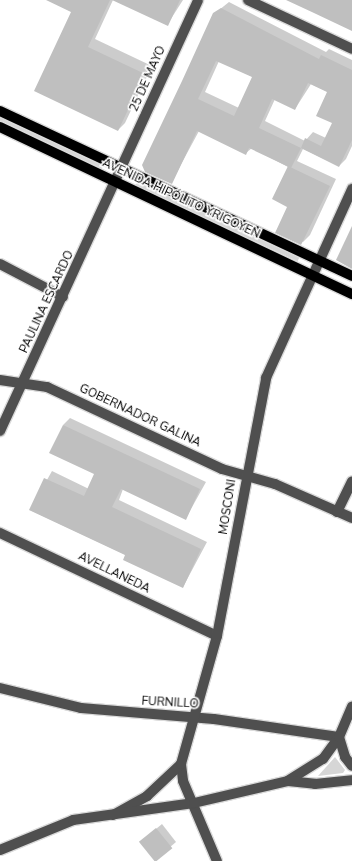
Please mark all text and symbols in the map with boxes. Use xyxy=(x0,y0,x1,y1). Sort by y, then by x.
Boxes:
street label: 25 DE MAYO xyxy=(127,44,169,114)
street label: AVENIDA HIPÓLITO YRIGOYEN xyxy=(100,156,262,242)
street label: PAULINA ESCARDO xyxy=(17,248,77,356)
street label: GOBERNADOR GALINA xyxy=(77,381,203,451)
street label: MOSCONI xyxy=(217,478,239,536)
street label: AVELLANEDA xyxy=(76,549,152,597)
street label: FURNILLO xyxy=(141,694,199,712)

